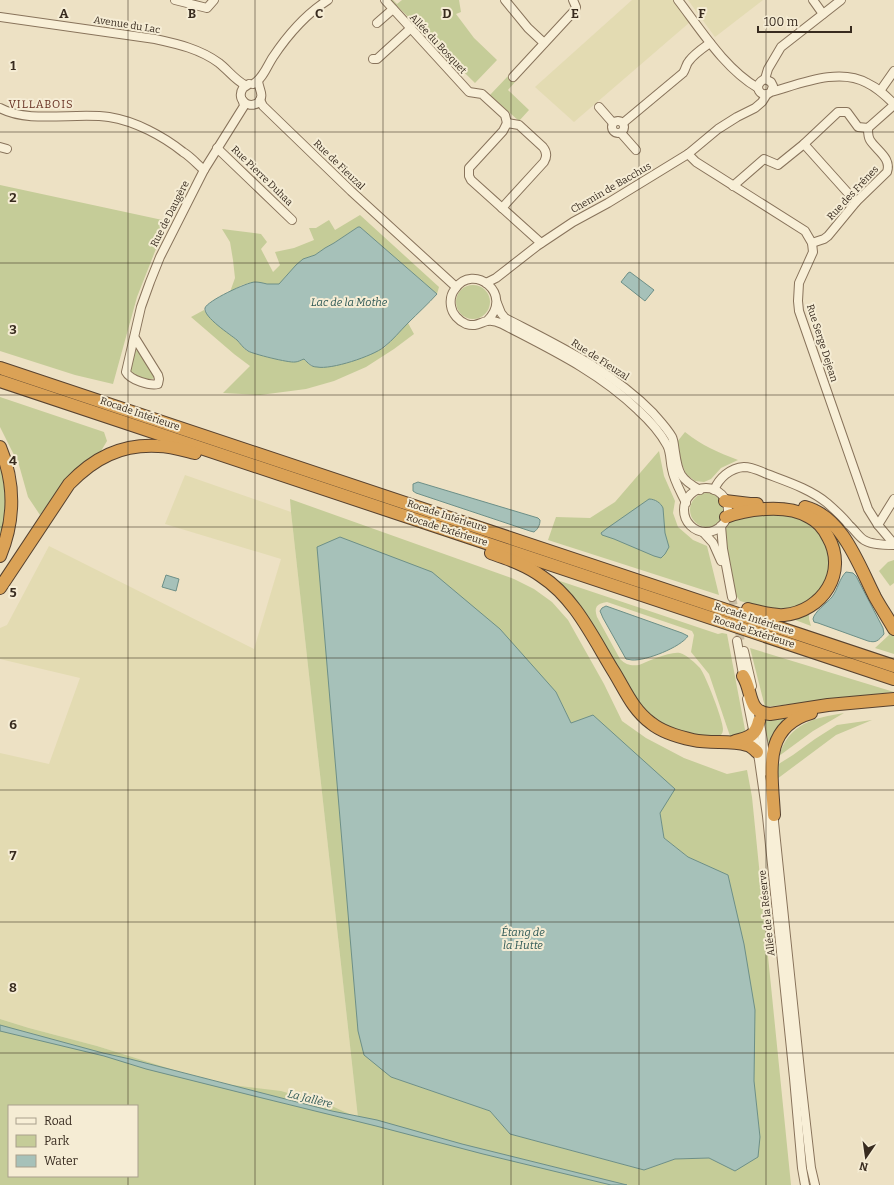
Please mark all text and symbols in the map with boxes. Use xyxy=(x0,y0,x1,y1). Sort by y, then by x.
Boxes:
text: A xyxy=(59,6,69,21)
text: B xyxy=(188,6,196,21)
text: C xyxy=(315,6,323,21)
text: D xyxy=(442,6,452,21)
text: E xyxy=(571,6,579,21)
text: F xyxy=(698,6,706,21)
scale bar xyxy=(758,8,851,34)
street label: Allée du Bosquet xyxy=(407,11,469,77)
street label: Avenue du Lac xyxy=(93,14,161,36)
text: 100 m xyxy=(764,15,799,29)
text: 1 xyxy=(10,58,16,73)
district label: VILLABOIS xyxy=(8,98,74,111)
street label: Rue de Fieuzal xyxy=(311,138,367,193)
street label: Rue Pierre Duhaa xyxy=(229,144,296,209)
street label: Chemin de Bacchus xyxy=(569,160,654,216)
street label: Rue des Frênes xyxy=(824,162,881,223)
street label: Rue de Daugère xyxy=(148,179,192,249)
text: 2 xyxy=(9,190,17,205)
water label: Lac de la Mothe xyxy=(311,296,388,309)
street label: Rue Serge Dejean xyxy=(804,303,840,384)
text: 3 xyxy=(9,322,17,337)
street label: Rue de Fieuzal xyxy=(569,337,631,383)
street label: Rocade Intérieure xyxy=(99,395,181,433)
text: 4 xyxy=(9,453,17,468)
street label: Rocade Intérieure xyxy=(406,497,488,535)
street label: Rocade Extérieure xyxy=(405,511,489,549)
text: 5 xyxy=(9,585,17,600)
street label: Rocade Intérieure xyxy=(713,600,795,638)
street label: Rocade Extérieure xyxy=(712,613,796,651)
text: 6 xyxy=(9,717,17,732)
text: 7 xyxy=(10,848,17,863)
street label: Allée de la Réserve xyxy=(757,869,777,957)
water label: Étang de la Hutte xyxy=(501,925,545,952)
text: 8 xyxy=(9,980,17,995)
water label: La Jallère xyxy=(286,1087,334,1111)
legend xyxy=(8,1105,138,1177)
text: Road xyxy=(44,1114,72,1128)
text: Park xyxy=(44,1134,70,1148)
north arrow xyxy=(846,1137,886,1177)
text: Water xyxy=(44,1154,79,1168)
text: N xyxy=(858,1159,869,1174)

